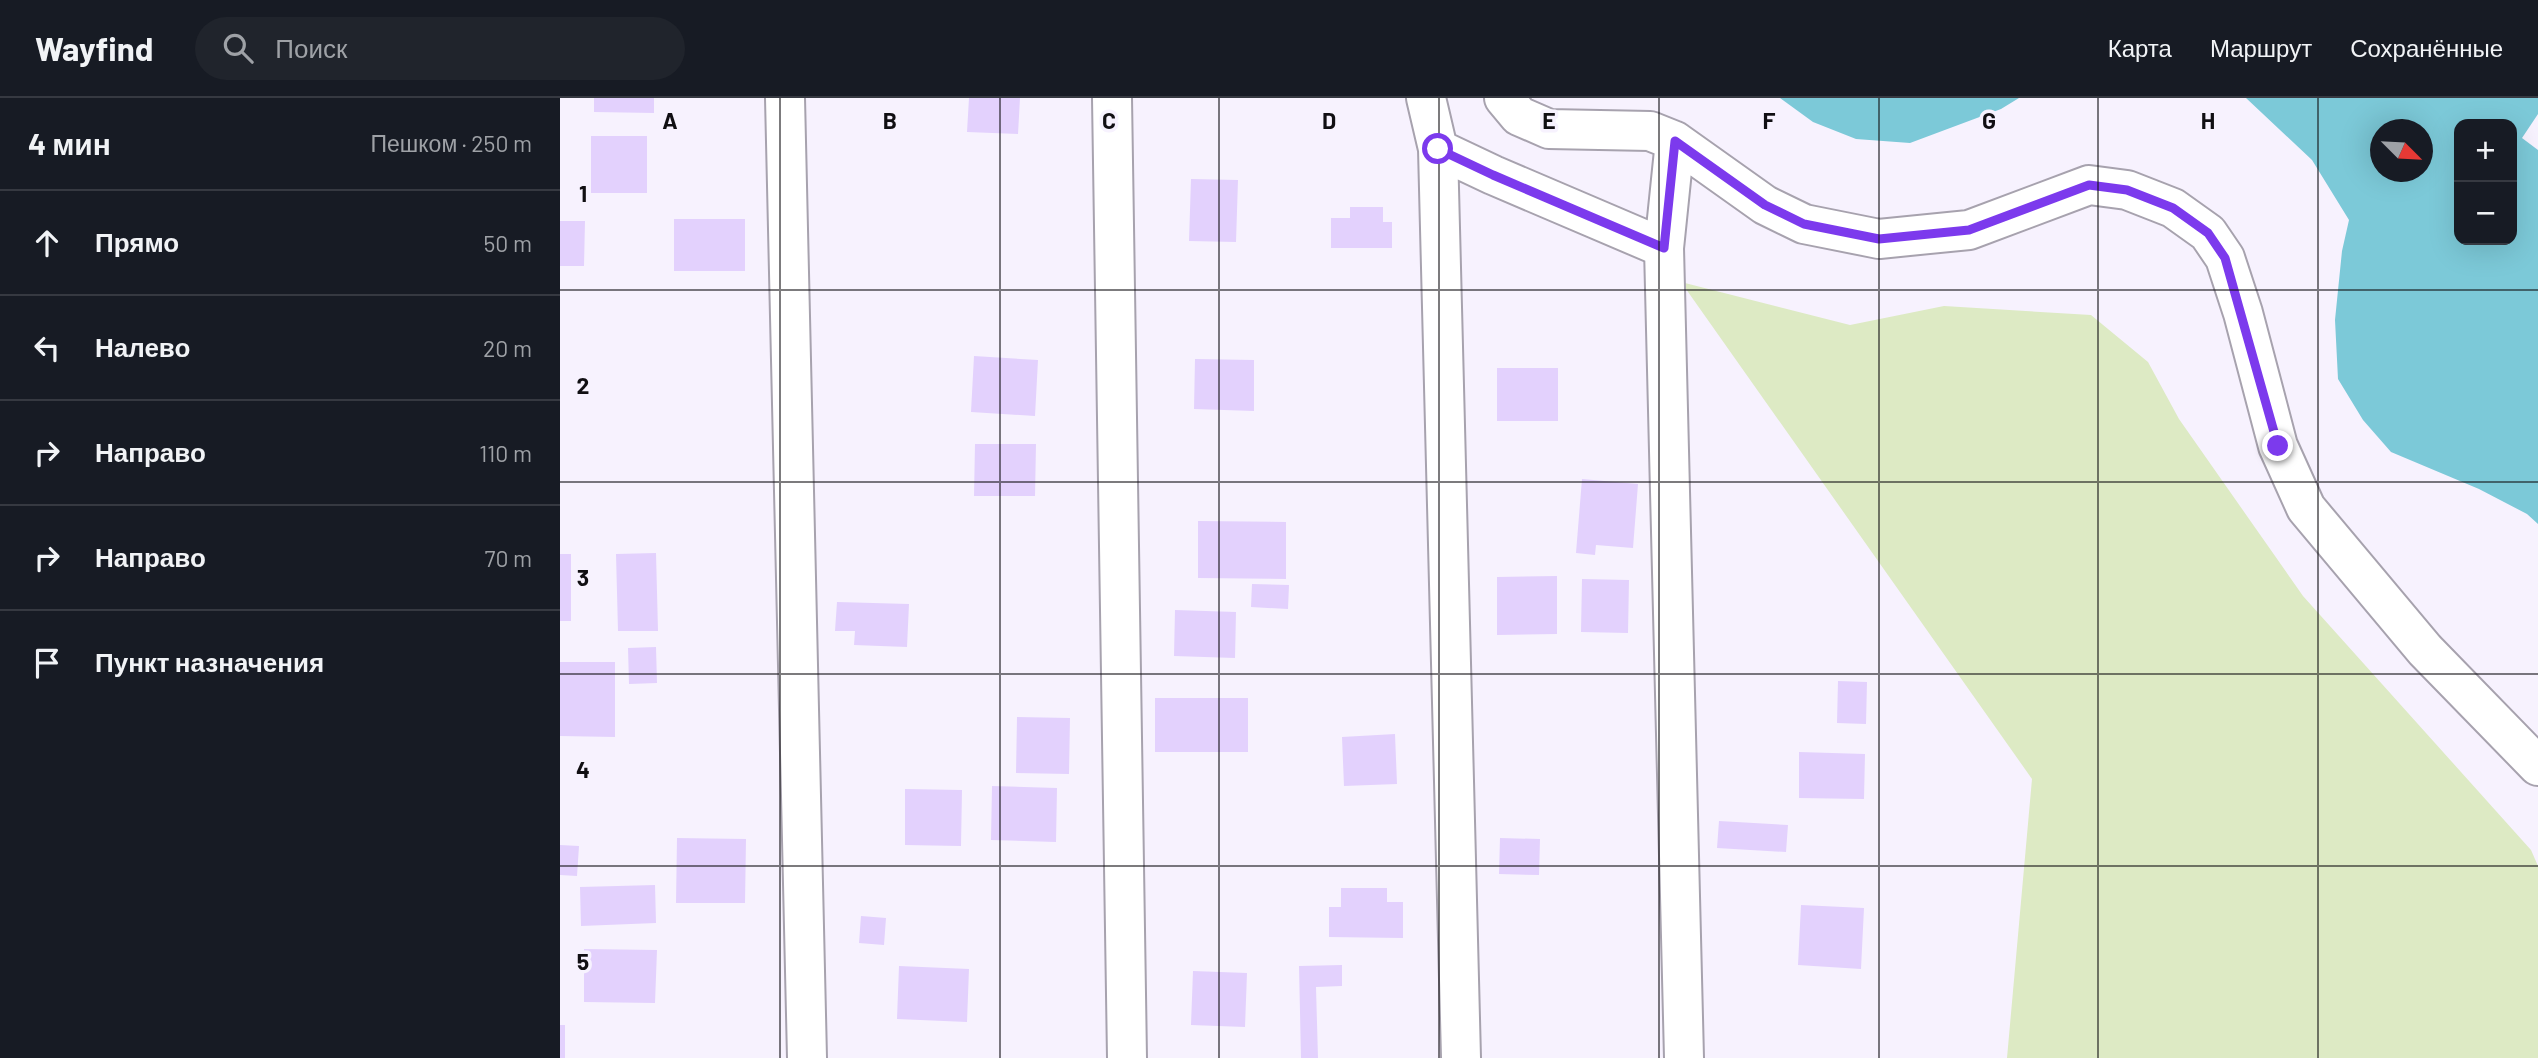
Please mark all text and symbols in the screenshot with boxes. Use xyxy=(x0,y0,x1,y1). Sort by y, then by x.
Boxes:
search box xyxy=(195,17,685,80)
text: Wayfind xyxy=(35,28,153,68)
icon: search xyxy=(219,29,257,67)
text: Поиск xyxy=(275,32,347,63)
text: Карта xyxy=(2108,33,2172,62)
text: Маршрут xyxy=(2210,33,2312,62)
text: Сохранённые xyxy=(2350,33,2503,62)
text: A xyxy=(662,106,678,134)
text: B xyxy=(883,106,897,134)
text: C xyxy=(1102,106,1116,134)
text: D xyxy=(1322,106,1336,134)
text: E xyxy=(1542,106,1556,134)
text: F xyxy=(1763,106,1776,134)
text: G xyxy=(1982,106,1996,134)
text: H xyxy=(2201,106,2215,134)
north arrow xyxy=(2370,119,2433,182)
map controls xyxy=(2454,119,2517,245)
button: + xyxy=(2454,119,2517,182)
text: 4 мин xyxy=(28,125,111,161)
text: Пешком · 250 m xyxy=(371,129,532,157)
route start xyxy=(1422,133,1453,164)
text: 1 xyxy=(579,179,587,207)
button: − xyxy=(2454,182,2517,245)
icon: ahead xyxy=(28,224,66,262)
text: Прямо xyxy=(95,226,179,257)
text: 50 m xyxy=(484,229,532,257)
icon: left xyxy=(28,329,66,367)
text: Налево xyxy=(95,331,190,362)
text: 20 m xyxy=(483,334,532,362)
text: 2 xyxy=(577,371,589,399)
route end xyxy=(2262,430,2293,461)
icon: right xyxy=(28,434,66,472)
text: Направо xyxy=(95,436,206,467)
text: 110 m xyxy=(479,439,532,467)
icon: right xyxy=(28,539,66,577)
text: Направо xyxy=(95,541,206,572)
text: 70 m xyxy=(485,544,532,572)
text: 3 xyxy=(577,563,589,591)
icon: arrive xyxy=(28,644,66,682)
text: Пункт назначения xyxy=(95,646,324,677)
text: 4 xyxy=(576,755,590,783)
text: 5 xyxy=(577,947,589,975)

